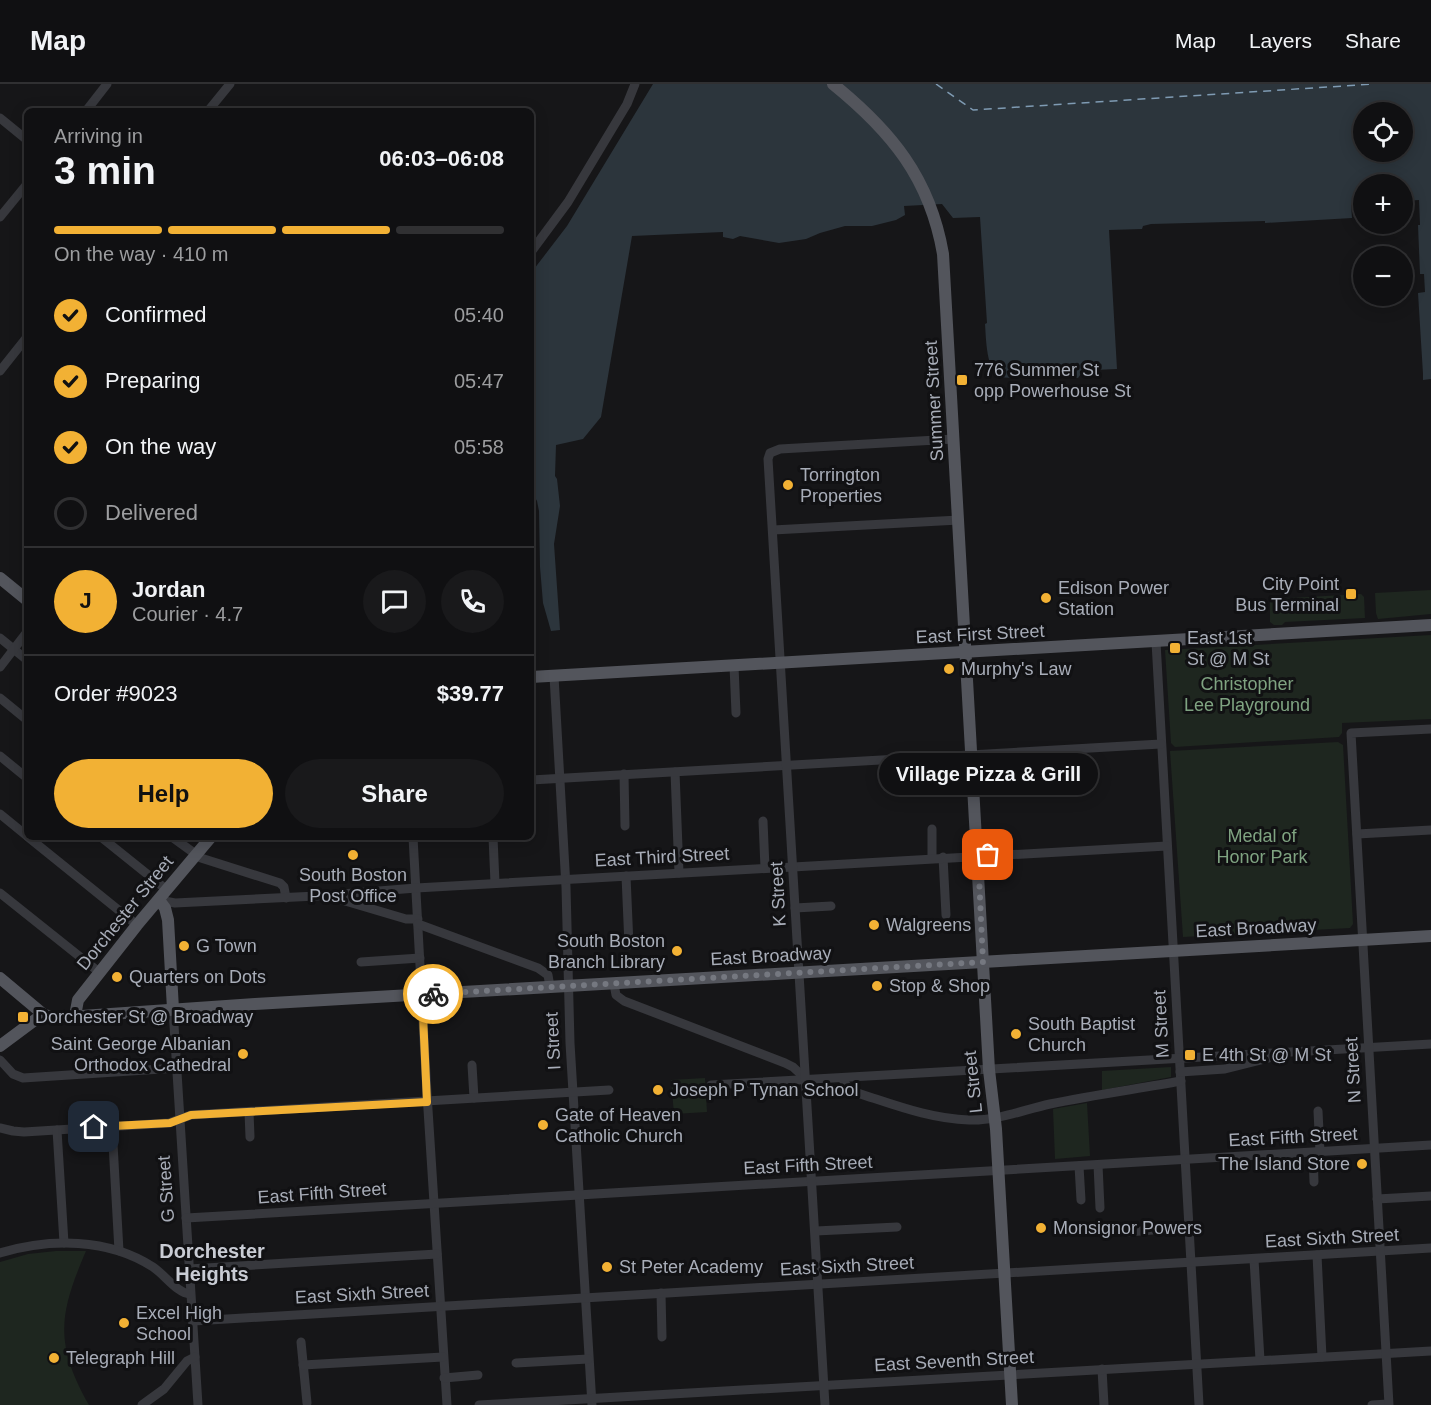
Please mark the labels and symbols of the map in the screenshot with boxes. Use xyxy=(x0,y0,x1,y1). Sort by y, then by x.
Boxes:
street label: Summer Street xyxy=(921,340,947,462)
place label: 776 Summer St opp Powerhouse St xyxy=(974,360,1131,401)
marker: 776 Summer St opp Powerhouse St xyxy=(955,373,969,387)
place label: Torrington Properties xyxy=(800,465,882,506)
marker: Torrington Properties xyxy=(781,478,795,492)
place label: City Point Bus Terminal xyxy=(1235,574,1339,615)
place label: Edison Power Station xyxy=(1058,578,1169,619)
marker: City Point Bus Terminal xyxy=(1344,587,1358,601)
marker: Edison Power Station xyxy=(1039,591,1053,605)
street label: East First Street xyxy=(915,621,1045,647)
place label: East 1st St @ M St xyxy=(1187,628,1269,669)
marker: East 1st St @ M St xyxy=(1168,641,1182,655)
place label: Murphy's Law xyxy=(961,659,1072,679)
marker: Murphy's Law xyxy=(942,662,956,676)
park label: Christopher Lee Playground xyxy=(1184,674,1310,715)
callout: Village Pizza & Grill xyxy=(878,753,1098,795)
park label: Medal of Honor Park xyxy=(1216,826,1309,867)
pin xyxy=(962,829,1013,880)
street label: East Third Street xyxy=(594,843,730,871)
marker: South Boston Post Office xyxy=(346,848,360,862)
street label: Dorchester Street xyxy=(73,852,177,974)
street label: K Street xyxy=(766,861,790,927)
place label: South Boston Post Office xyxy=(299,865,407,906)
place label: Walgreens xyxy=(886,915,971,935)
street label: East Broadway xyxy=(1195,915,1317,941)
marker: Walgreens xyxy=(867,918,881,932)
place label: South Boston Branch Library xyxy=(548,931,665,972)
place label: G Town xyxy=(196,936,257,956)
marker: G Town xyxy=(177,939,191,953)
street label: East Broadway xyxy=(710,943,832,969)
marker: South Boston Branch Library xyxy=(670,944,684,958)
courier xyxy=(403,964,463,1024)
place label: Quarters on Dots xyxy=(129,967,266,987)
marker: Quarters on Dots xyxy=(110,970,124,984)
place label: Stop & Shop xyxy=(889,976,990,996)
marker: Stop & Shop xyxy=(870,979,884,993)
street label: M Street xyxy=(1149,990,1173,1058)
place label: Dorchester St @ Broadway xyxy=(35,1007,253,1027)
marker: Dorchester St @ Broadway xyxy=(16,1010,30,1024)
street label: I Street xyxy=(541,1012,565,1070)
place label: South Baptist Church xyxy=(1028,1014,1135,1055)
marker: South Baptist Church xyxy=(1009,1027,1023,1041)
place label: Saint George Albanian Orthodox Cathedral xyxy=(51,1034,231,1075)
street label: N Street xyxy=(1341,1037,1365,1103)
place label: E 4th St @ M St xyxy=(1202,1045,1331,1065)
marker: Saint George Albanian Orthodox Cathedral xyxy=(236,1047,250,1061)
marker: E 4th St @ M St xyxy=(1183,1048,1197,1062)
street label: L Street xyxy=(960,1050,986,1114)
place label: Joseph P Tynan School xyxy=(670,1080,858,1100)
marker: Joseph P Tynan School xyxy=(651,1083,665,1097)
pin xyxy=(68,1101,119,1152)
place label: Gate of Heaven Catholic Church xyxy=(555,1105,683,1146)
marker: Gate of Heaven Catholic Church xyxy=(536,1118,550,1132)
street label: East Fifth Street xyxy=(1228,1124,1358,1150)
street label: East Fifth Street xyxy=(743,1152,873,1178)
place label: The Island Store xyxy=(1218,1154,1350,1174)
street label: G Street xyxy=(154,1155,178,1223)
marker: The Island Store xyxy=(1355,1157,1369,1171)
street label: East Fifth Street xyxy=(257,1179,387,1207)
place label: Monsignor Powers xyxy=(1053,1218,1202,1238)
marker: Monsignor Powers xyxy=(1034,1221,1048,1235)
street label: East Sixth Street xyxy=(1265,1225,1399,1251)
district label: Dorchester Heights xyxy=(159,1240,265,1285)
street label: East Sixth Street xyxy=(780,1253,914,1279)
place label: St Peter Academy xyxy=(619,1257,763,1277)
marker: St Peter Academy xyxy=(600,1260,614,1274)
street label: East Sixth Street xyxy=(295,1281,429,1307)
place label: Excel High School xyxy=(136,1303,222,1344)
marker: Excel High School xyxy=(117,1316,131,1330)
street label: East Seventh Street xyxy=(874,1347,1034,1375)
place label: Telegraph Hill xyxy=(66,1348,175,1368)
marker: Telegraph Hill xyxy=(47,1351,61,1365)

